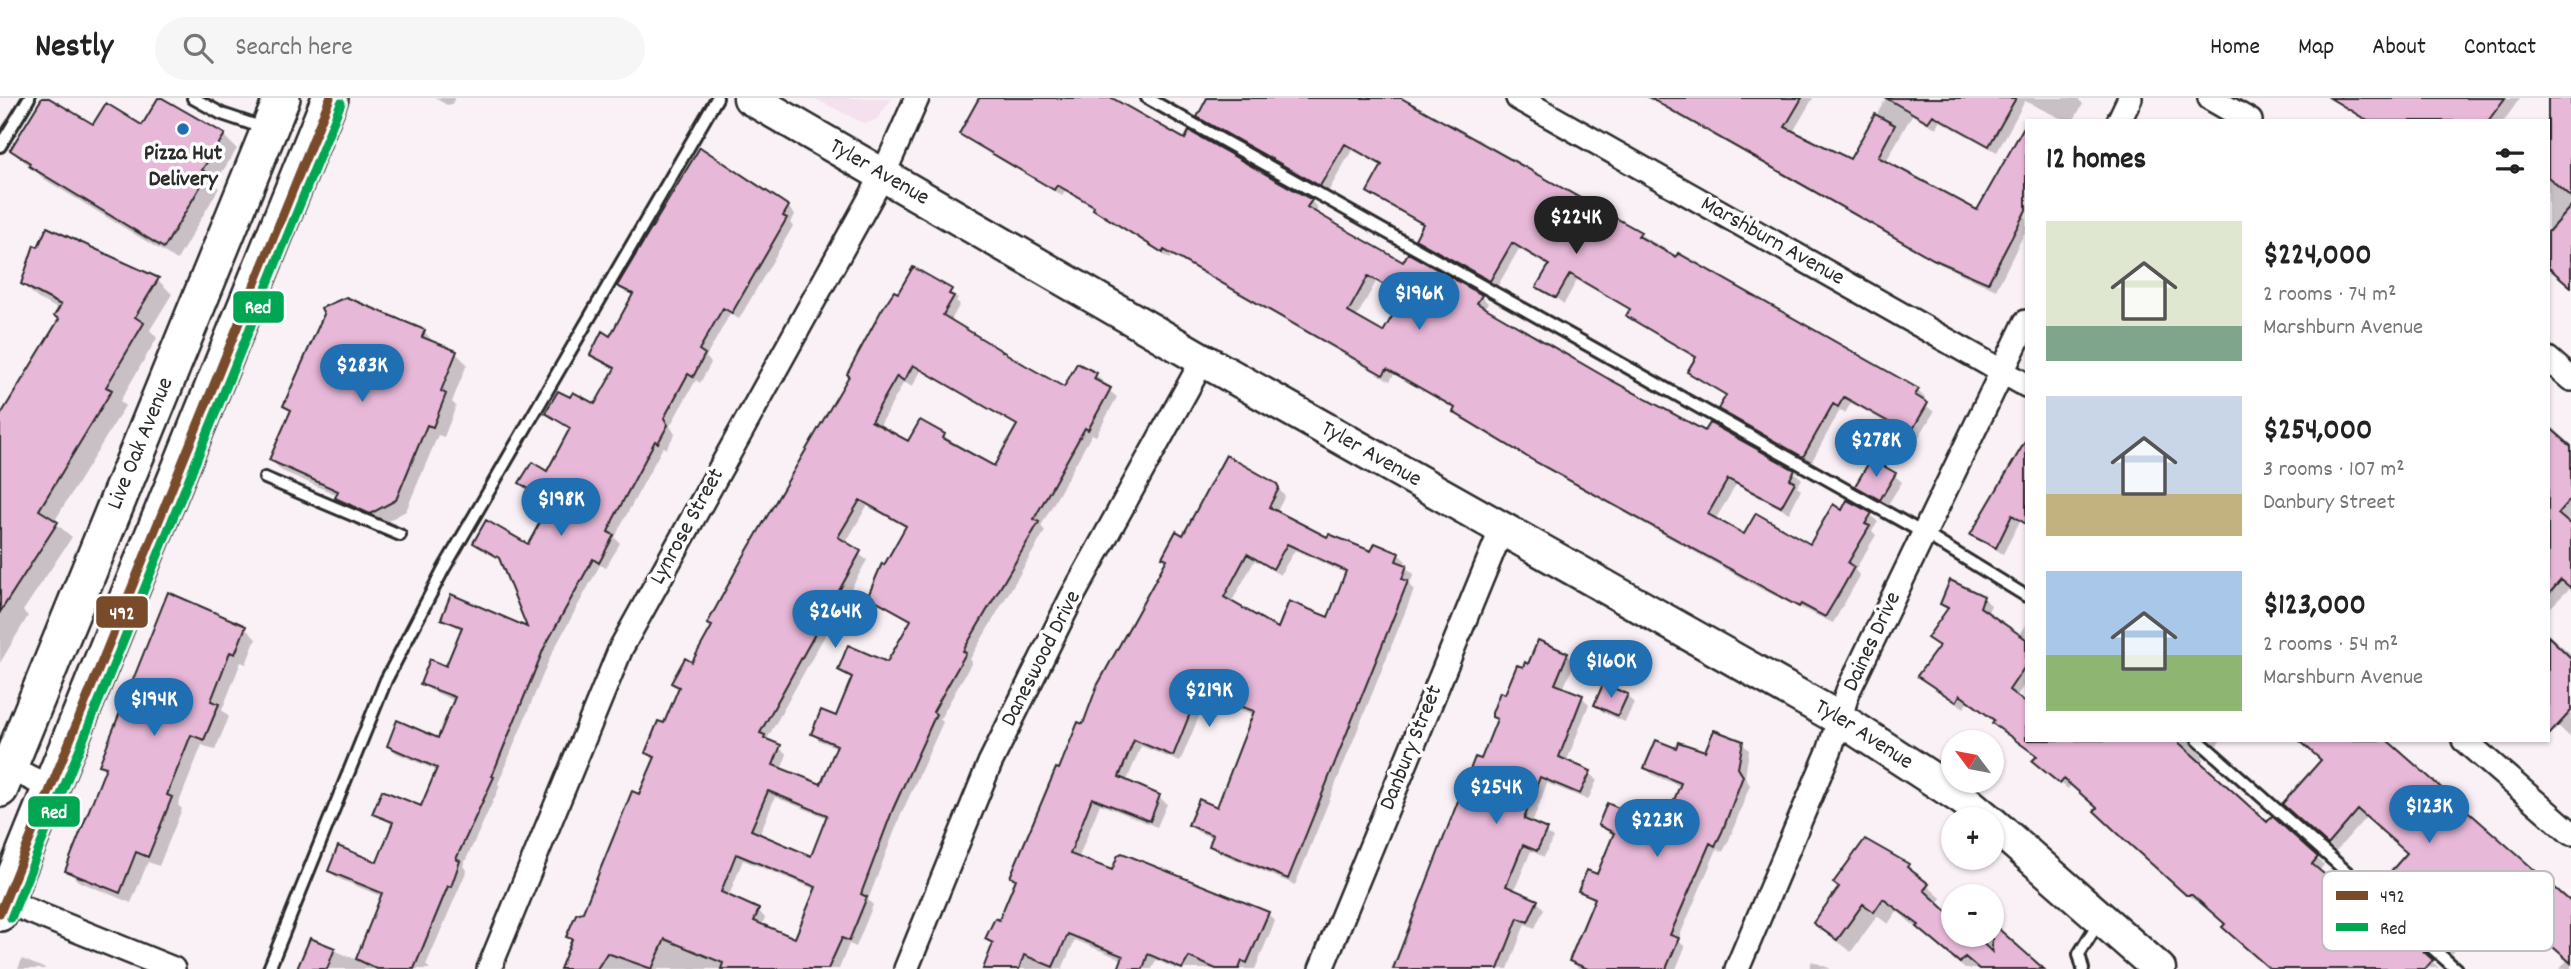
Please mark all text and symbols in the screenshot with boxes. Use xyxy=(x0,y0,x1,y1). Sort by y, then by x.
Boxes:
search box xyxy=(155,17,645,80)
text: Nestly xyxy=(35,25,113,72)
icon: search xyxy=(179,29,217,67)
text: Search here xyxy=(235,30,353,67)
text: Home xyxy=(2210,31,2260,65)
text: Map xyxy=(2298,31,2334,65)
text: About xyxy=(2372,31,2426,65)
text: Contact xyxy=(2464,31,2536,65)
marker: Pizza Hut Delivery xyxy=(175,121,191,137)
street label: Tyler Avenue xyxy=(823,131,935,215)
place label: Pizza Hut Delivery xyxy=(144,138,223,197)
text: 12 homes xyxy=(2046,140,2146,183)
icon: filters xyxy=(2491,142,2529,180)
street label: Marshburn Avenue xyxy=(1694,189,1850,295)
pin: $224K xyxy=(1527,197,1625,256)
text: $224K xyxy=(1550,202,1602,235)
text: $224,000 xyxy=(2263,236,2372,279)
icon: home xyxy=(2102,249,2186,333)
pin: $196K xyxy=(1370,272,1468,332)
text: $196K xyxy=(1394,278,1444,311)
text: 2 rooms · 74 m² xyxy=(2263,279,2396,312)
line badge: Red xyxy=(232,290,285,324)
text: Red xyxy=(245,296,271,323)
text: Marshburn Avenue xyxy=(2263,312,2423,345)
pin: $283K xyxy=(313,344,411,404)
text: $283K xyxy=(336,350,388,383)
street label: Live Oak Avenue xyxy=(99,372,183,515)
text: $254,000 xyxy=(2263,411,2372,454)
street label: Tyler Avenue xyxy=(1314,413,1427,496)
pin: $278K xyxy=(1827,420,1925,479)
icon: home xyxy=(2102,424,2186,508)
text: $278K xyxy=(1851,425,1901,458)
text: 3 rooms · 107 m² xyxy=(2263,454,2405,487)
street label: Lynrose Street xyxy=(642,463,734,591)
pin: $198K xyxy=(512,478,610,538)
text: $198K xyxy=(537,484,585,517)
text: Danbury Street xyxy=(2263,487,2395,520)
street label: Daneswood Drive xyxy=(994,585,1090,733)
text: $123,000 xyxy=(2263,586,2366,629)
street label: Daines Drive xyxy=(1835,587,1911,697)
pin: $264K xyxy=(786,590,884,650)
line badge: 492 xyxy=(95,595,149,629)
text: $264K xyxy=(808,596,862,629)
icon: home xyxy=(2102,599,2186,683)
text: 492 xyxy=(110,602,134,629)
text: 2 rooms · 54 m² xyxy=(2263,629,2398,662)
pin: $160K xyxy=(1562,640,1660,700)
text: $160K xyxy=(1585,646,1637,679)
text: Marshburn Avenue xyxy=(2263,662,2423,695)
pin: $219K xyxy=(1160,670,1258,729)
text: $219K xyxy=(1185,675,1233,708)
pin: $194K xyxy=(105,678,203,738)
street label: Danbury Street xyxy=(1372,681,1452,815)
text: $194K xyxy=(130,684,178,717)
street label: Tyler Avenue xyxy=(1808,691,1919,779)
north arrow xyxy=(1941,730,2004,793)
map controls xyxy=(1941,730,2004,947)
pin: $254K xyxy=(1447,766,1545,826)
text: $254K xyxy=(1470,772,1522,805)
pin: $123K xyxy=(2380,786,2478,845)
text: $123K xyxy=(2405,791,2453,824)
line badge: Red xyxy=(27,795,81,828)
pin: $223K xyxy=(1608,800,1706,859)
text: Red xyxy=(41,801,67,828)
text: $223K xyxy=(1631,805,1683,838)
button: + xyxy=(1941,807,2004,870)
legend xyxy=(2322,871,2554,951)
button: − xyxy=(1941,884,2004,947)
text: 492 xyxy=(2380,885,2405,912)
text: Red xyxy=(2380,917,2407,944)

